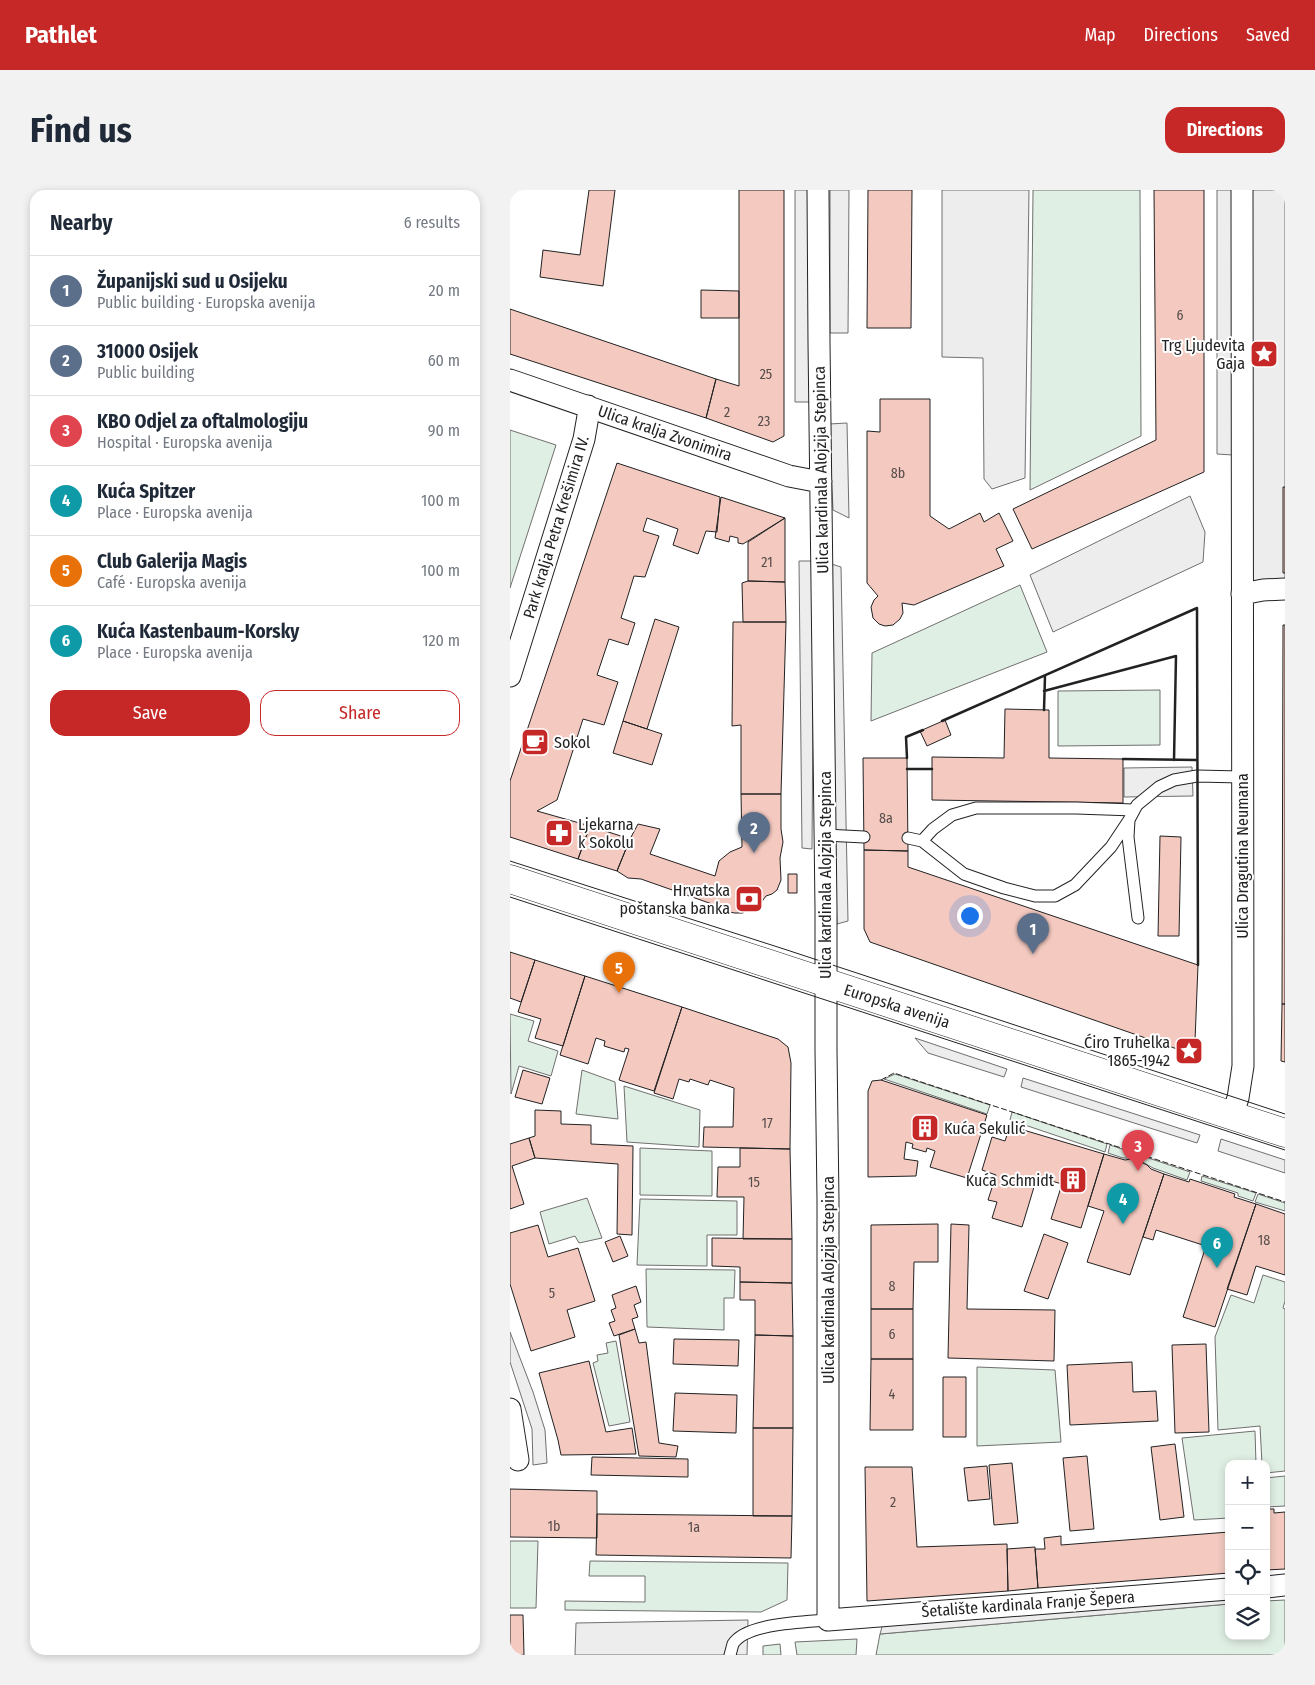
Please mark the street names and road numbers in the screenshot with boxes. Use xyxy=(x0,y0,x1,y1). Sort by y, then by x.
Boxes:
street label: Ulica kardinala Alojzija Stepinca xyxy=(810,366,832,574)
street label: Ulica kralja Zvonimira xyxy=(595,401,735,465)
street label: Park kralja Petra Krešimira IV. xyxy=(519,433,593,621)
street label: Ulica kardinala Alojzija Stepinca xyxy=(816,771,835,979)
street label: Ulica Dragutina Neumana xyxy=(1233,773,1252,939)
street label: Europska avenija xyxy=(842,980,953,1032)
street label: Ulica kardinala Alojzija Stepinca xyxy=(819,1176,838,1384)
street label: Šetalište kardinala Franje Šepera xyxy=(921,1586,1135,1621)

